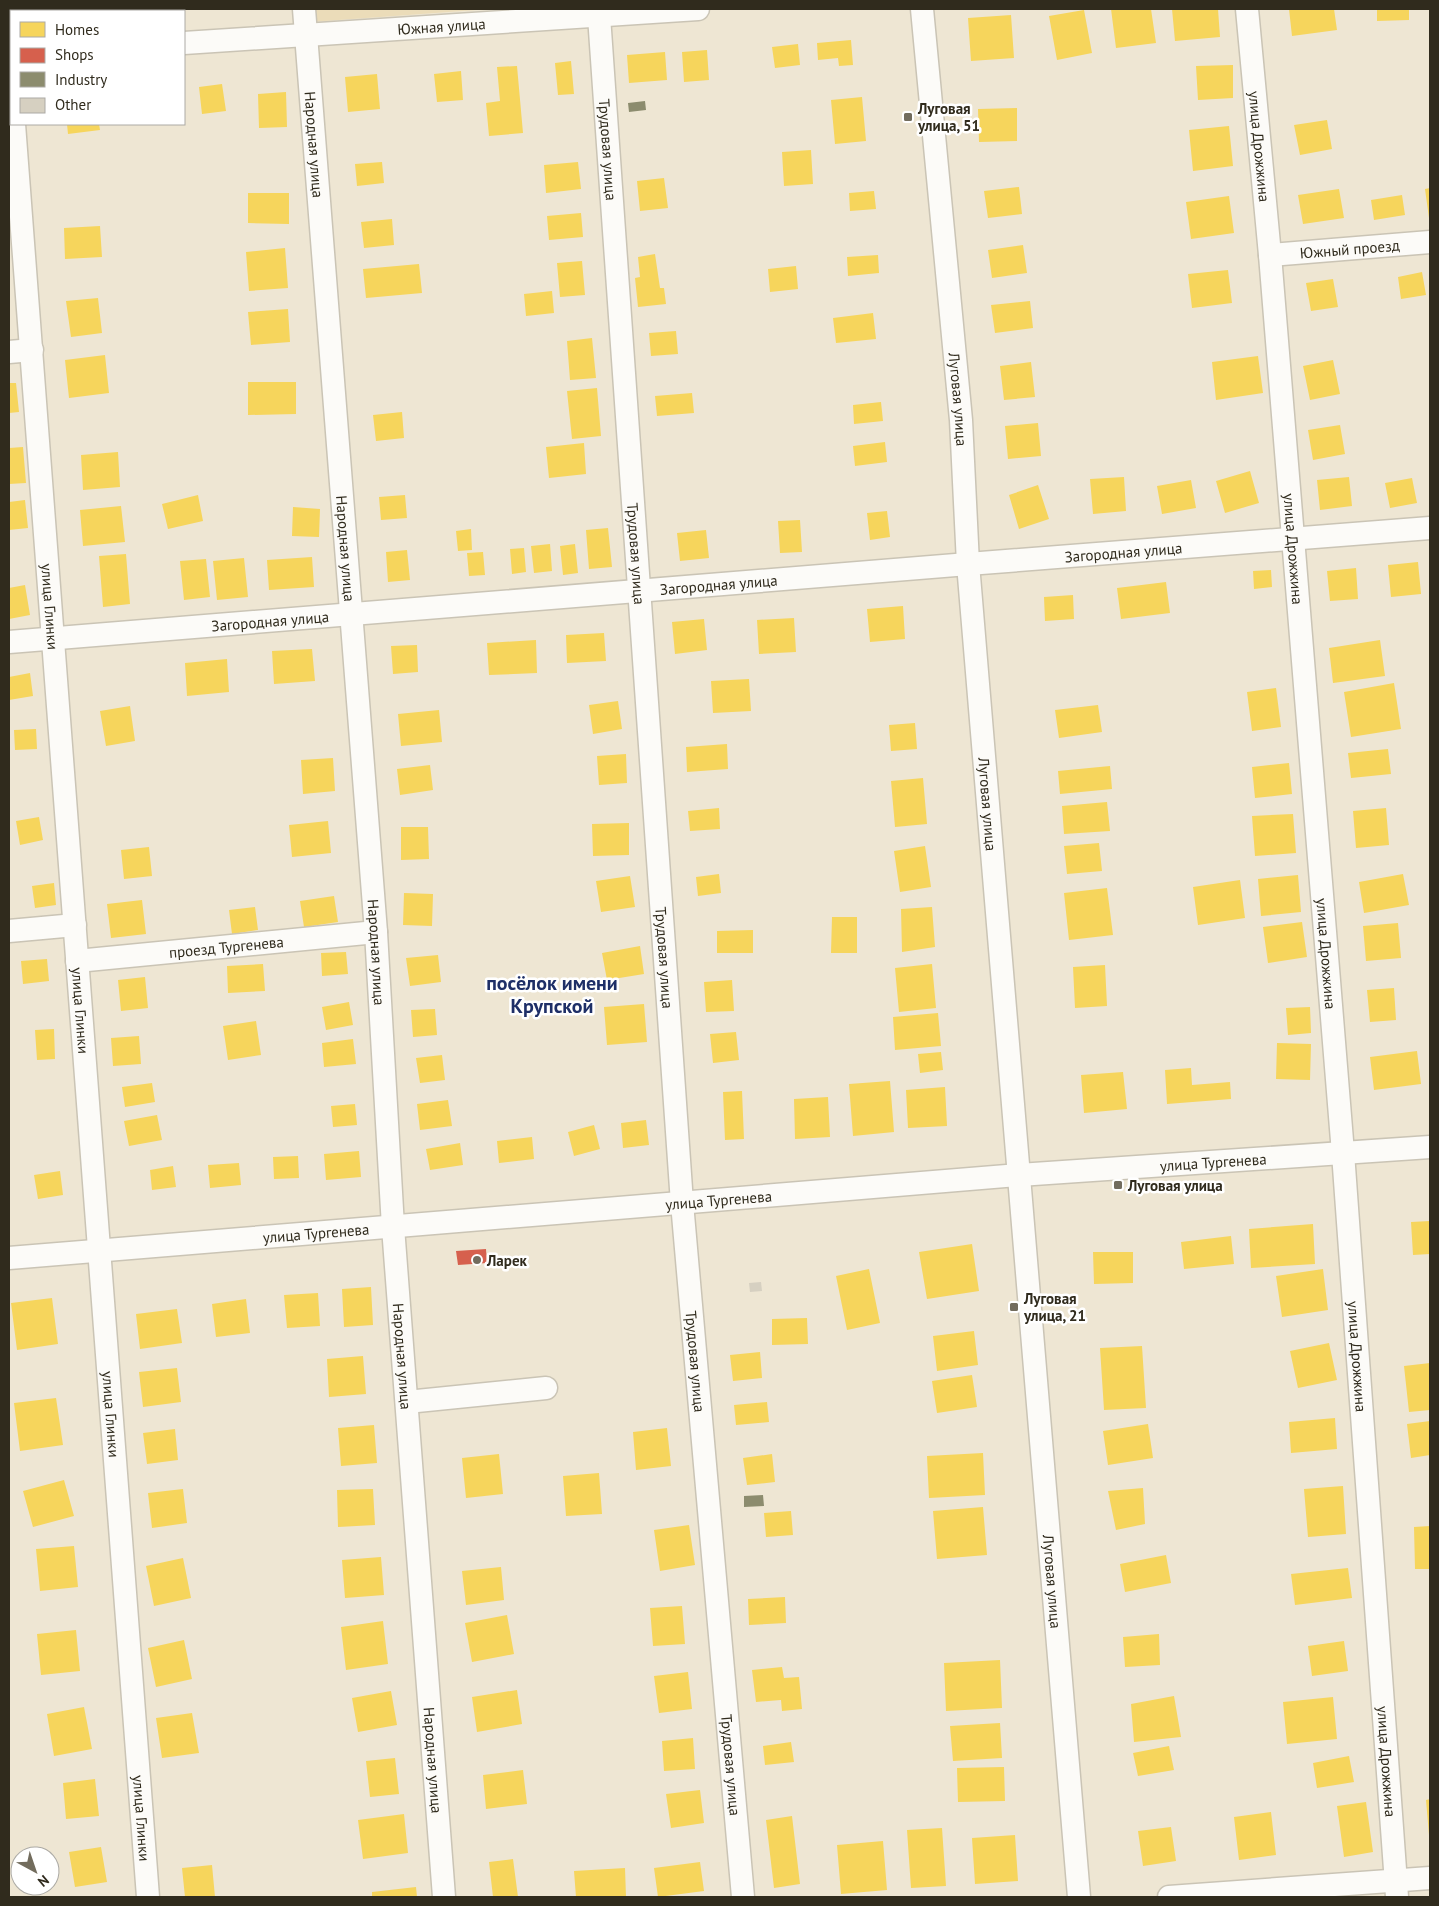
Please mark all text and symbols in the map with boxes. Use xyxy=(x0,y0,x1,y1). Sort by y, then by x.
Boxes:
legend xyxy=(10,10,185,125)
street label: Южная улица xyxy=(397,14,486,38)
text: Homes xyxy=(55,20,99,39)
text: Shops xyxy=(55,45,94,64)
text: Industry xyxy=(55,70,107,89)
street label: улица Дрожжина xyxy=(1245,90,1274,203)
street label: Народная улица xyxy=(301,91,328,199)
text: Other xyxy=(55,95,91,114)
street label: Трудовая улица xyxy=(595,98,621,201)
place label: Луговая улица, 51 xyxy=(917,99,980,135)
marker: Луговая улица, 51 xyxy=(902,111,914,123)
street label: Южный проезд xyxy=(1299,235,1400,262)
street label: Луговая улица xyxy=(945,351,972,447)
street label: улица Дрожжина xyxy=(1280,493,1308,605)
street label: Народная улица xyxy=(332,494,360,602)
street label: Трудовая улица xyxy=(624,502,650,605)
street label: Загородная улица xyxy=(1064,538,1183,566)
street label: улица Глинки xyxy=(38,563,63,650)
street label: Загородная улица xyxy=(659,570,778,599)
street label: Загородная улица xyxy=(211,607,330,635)
street label: Луговая улица xyxy=(975,756,1001,852)
street label: улица Дрожжина xyxy=(1313,897,1341,1010)
street label: Народная улица xyxy=(364,898,390,1006)
street label: Трудовая улица xyxy=(652,906,678,1009)
street label: проезд Тургенева xyxy=(168,932,285,962)
street label: улица Глинки xyxy=(68,967,94,1054)
district label: посёлок имени Крупской xyxy=(486,970,618,1019)
street label: улица Тургенева xyxy=(1159,1149,1267,1175)
place label: Луговая улица xyxy=(1127,1176,1223,1195)
marker: Луговая улица xyxy=(1112,1179,1124,1191)
street label: улица Тургенева xyxy=(665,1186,773,1214)
street label: улица Тургенева xyxy=(262,1219,370,1247)
place label: Ларек xyxy=(486,1251,528,1270)
marker: Ларек xyxy=(471,1254,483,1266)
place label: Луговая улица, 21 xyxy=(1023,1289,1086,1325)
street label: улица Дрожжина xyxy=(1344,1300,1371,1413)
marker: Луговая улица, 21 xyxy=(1008,1301,1020,1313)
street label: Народная улица xyxy=(389,1302,416,1410)
street label: Трудовая улица xyxy=(682,1310,710,1413)
street label: улица Глинки xyxy=(99,1370,124,1458)
street label: Луговая улица xyxy=(1039,1533,1066,1629)
street label: улица Дрожжина xyxy=(1374,1705,1401,1818)
street label: Народная улица xyxy=(420,1706,447,1814)
street label: Трудовая улица xyxy=(717,1713,745,1817)
street label: улица Глинки xyxy=(129,1774,155,1862)
north arrow xyxy=(10,1846,60,1896)
text: N xyxy=(34,1871,53,1891)

